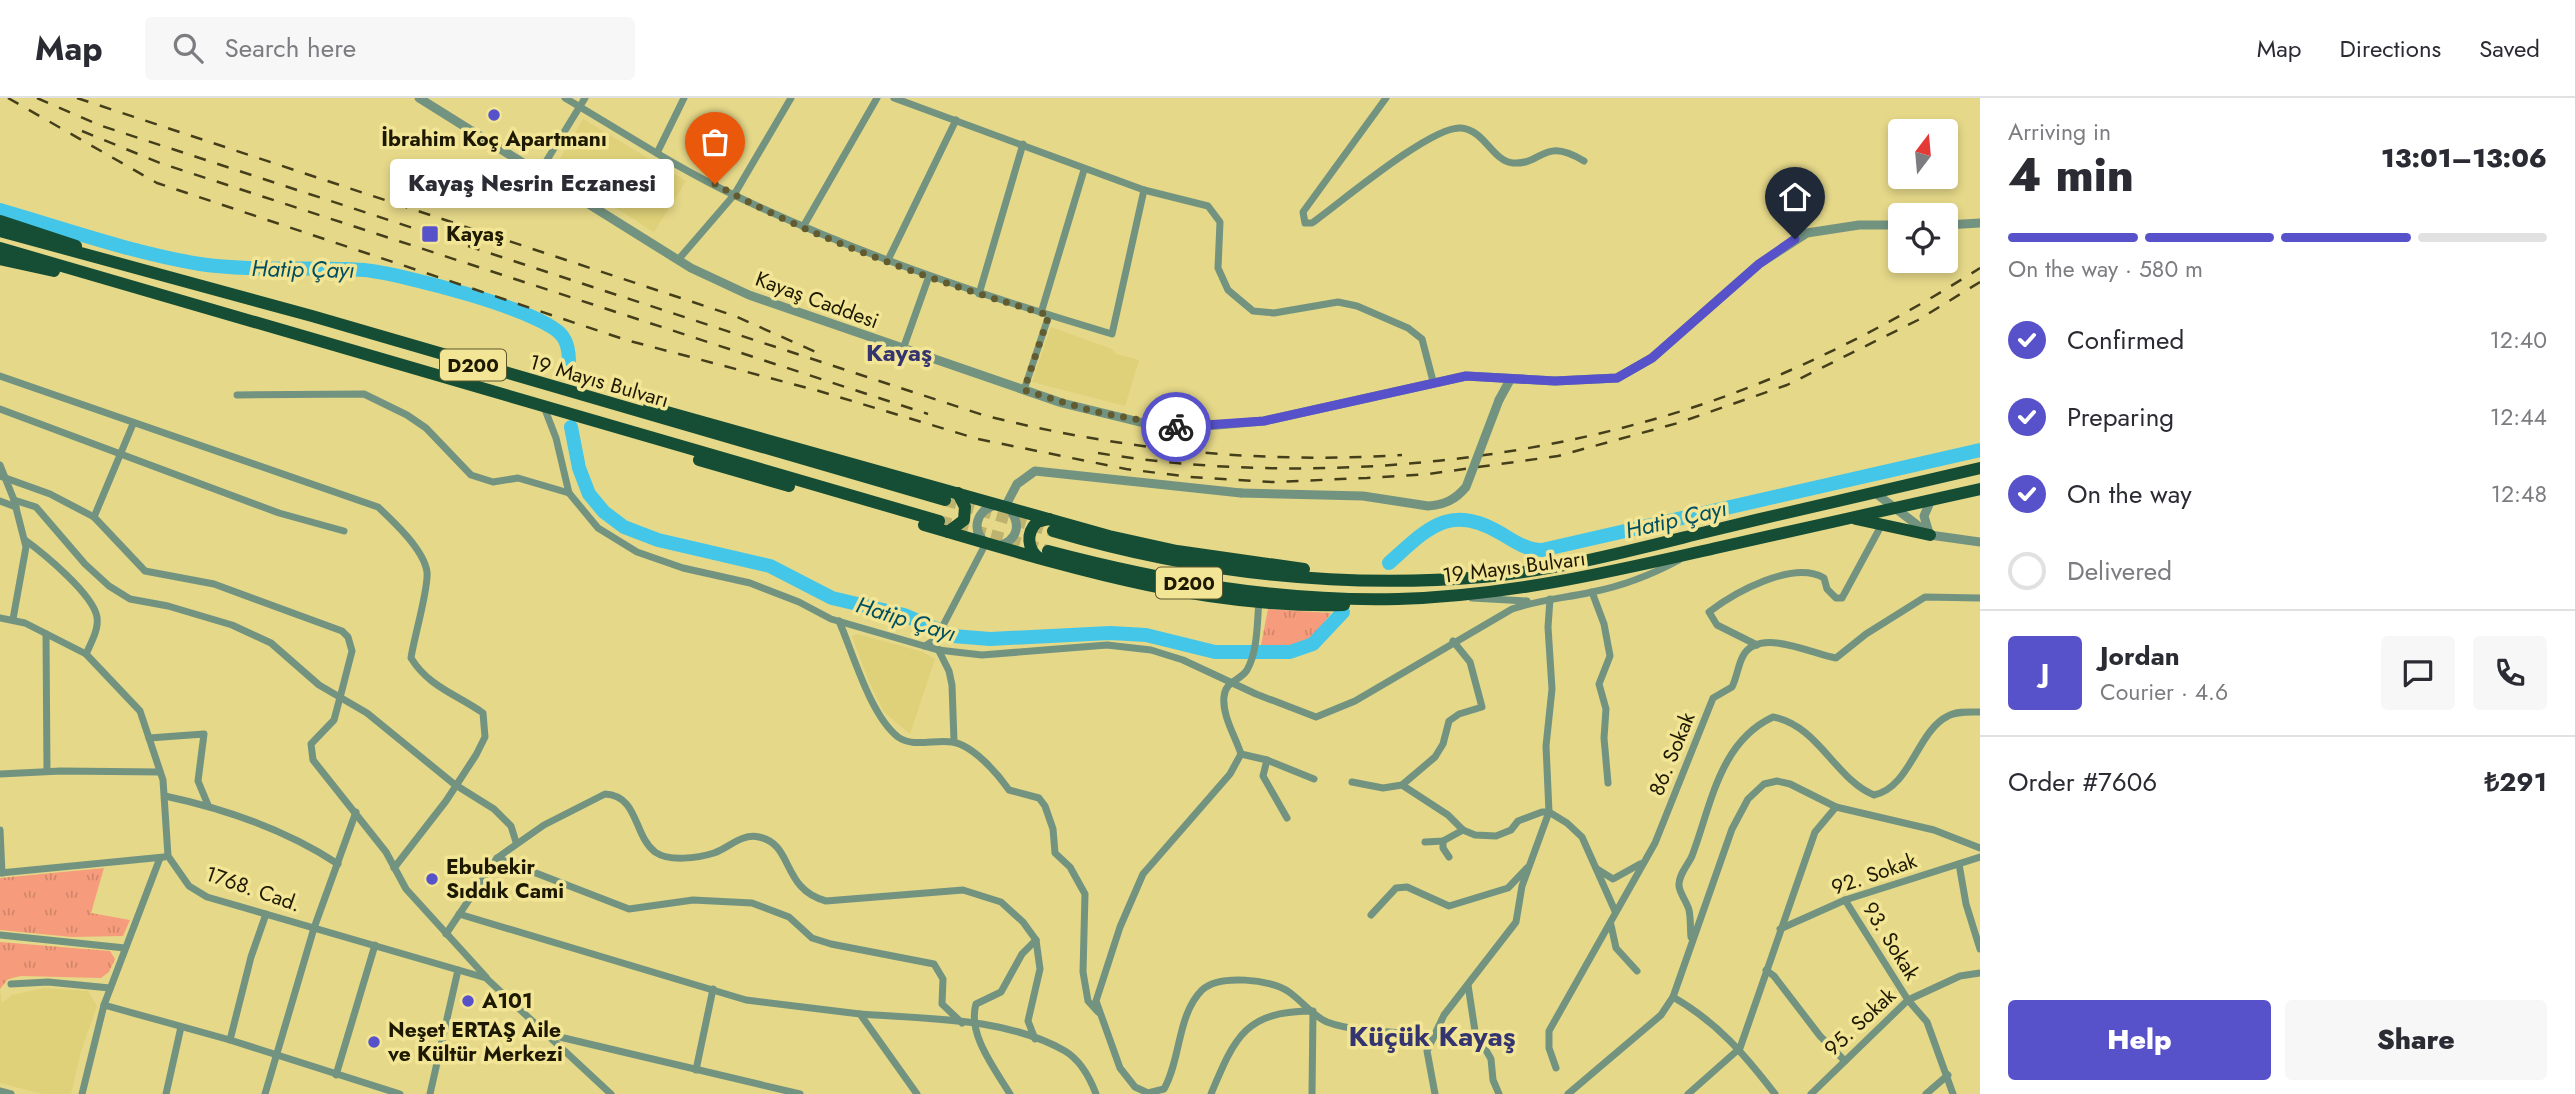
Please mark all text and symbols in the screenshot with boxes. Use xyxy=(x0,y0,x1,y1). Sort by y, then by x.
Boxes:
search box xyxy=(145,17,635,80)
text: Map xyxy=(35,25,103,72)
icon: search xyxy=(169,29,207,67)
text: Search here xyxy=(225,29,356,67)
text: Map xyxy=(2257,31,2302,66)
text: Directions xyxy=(2340,31,2441,66)
text: Saved xyxy=(2479,31,2540,66)
marker: İbrahim Koç Apartmanı xyxy=(486,107,502,123)
pin xyxy=(685,112,745,184)
text: Arriving in xyxy=(2008,115,2111,149)
north arrow xyxy=(1888,119,1958,189)
map controls xyxy=(1888,119,1958,273)
icon: bag xyxy=(696,123,734,161)
place label: İbrahim Koç Apartmanı xyxy=(381,124,607,154)
text: 13:01–13:06 xyxy=(2381,139,2547,177)
text: 4 min xyxy=(2008,142,2134,208)
callout: Kayaş Nesrin Eczanesi xyxy=(390,160,673,208)
text: Kayaş Nesrin Eczanesi xyxy=(408,166,656,200)
pin xyxy=(1765,167,1825,239)
icon: home xyxy=(1776,178,1814,216)
button: locate xyxy=(1888,203,1958,273)
place label: Kayaş xyxy=(446,219,504,249)
marker: Kayaş xyxy=(420,224,440,244)
water label: Hatip Çayı xyxy=(251,251,355,287)
text: On the way · 580 m xyxy=(2008,252,2203,286)
street label: Kayaş Caddesi xyxy=(751,264,883,336)
icon: check xyxy=(2008,321,2046,359)
text: Confirmed xyxy=(2067,321,2184,359)
text: 12:40 xyxy=(2489,323,2547,357)
district label: Kayaş xyxy=(866,335,932,370)
street label: 19 Mayıs Bulvarı xyxy=(526,347,672,415)
road number: D200 xyxy=(440,350,506,380)
courier xyxy=(1141,392,1211,462)
icon: check xyxy=(2008,398,2046,436)
text: Preparing xyxy=(2067,398,2174,436)
text: 12:44 xyxy=(2490,400,2547,434)
icon: bike xyxy=(1157,408,1195,446)
icon: check xyxy=(2008,475,2046,513)
text: On the way xyxy=(2067,475,2192,513)
text: 12:48 xyxy=(2491,477,2547,511)
water label: Hatip Çayı xyxy=(1622,491,1730,547)
street label: 19 Mayıs Bulvarı xyxy=(1441,543,1587,591)
text: Delivered xyxy=(2067,552,2172,590)
road number: D200 xyxy=(1156,568,1222,598)
water label: Hatip Çayı xyxy=(852,588,960,650)
button: chat xyxy=(2381,636,2455,710)
button: phone xyxy=(2473,636,2547,710)
text: Jordan xyxy=(2100,637,2180,675)
text: J xyxy=(2041,654,2049,692)
text: Courier · 4.6 xyxy=(2100,675,2228,709)
street label: 86. Sokak xyxy=(1642,707,1703,800)
text: Order #7606 xyxy=(2008,763,2157,801)
text: ₺291 xyxy=(2484,763,2547,801)
street label: 92. Sokak xyxy=(1827,845,1921,903)
place label: Ebubekir Sıddık Cami xyxy=(446,852,564,906)
street label: 1768. Cad. xyxy=(201,859,305,919)
marker: Ebubekir Sıddık Cami xyxy=(424,871,440,887)
street label: 93. Sokak xyxy=(1855,896,1927,987)
street label: 95. Sokak xyxy=(1818,980,1903,1063)
place label: A101 xyxy=(481,986,533,1016)
marker: A101 xyxy=(460,993,476,1009)
button: Help xyxy=(2008,1000,2271,1080)
button: Share xyxy=(2285,1000,2547,1080)
place label: Neşet ERTAŞ Aile ve Kültür Merkezi xyxy=(387,1015,563,1069)
district label: Küçük Kayaş xyxy=(1348,1016,1516,1057)
marker: Neşet ERTAŞ Aile ve Kültür Merkezi xyxy=(366,1034,382,1050)

